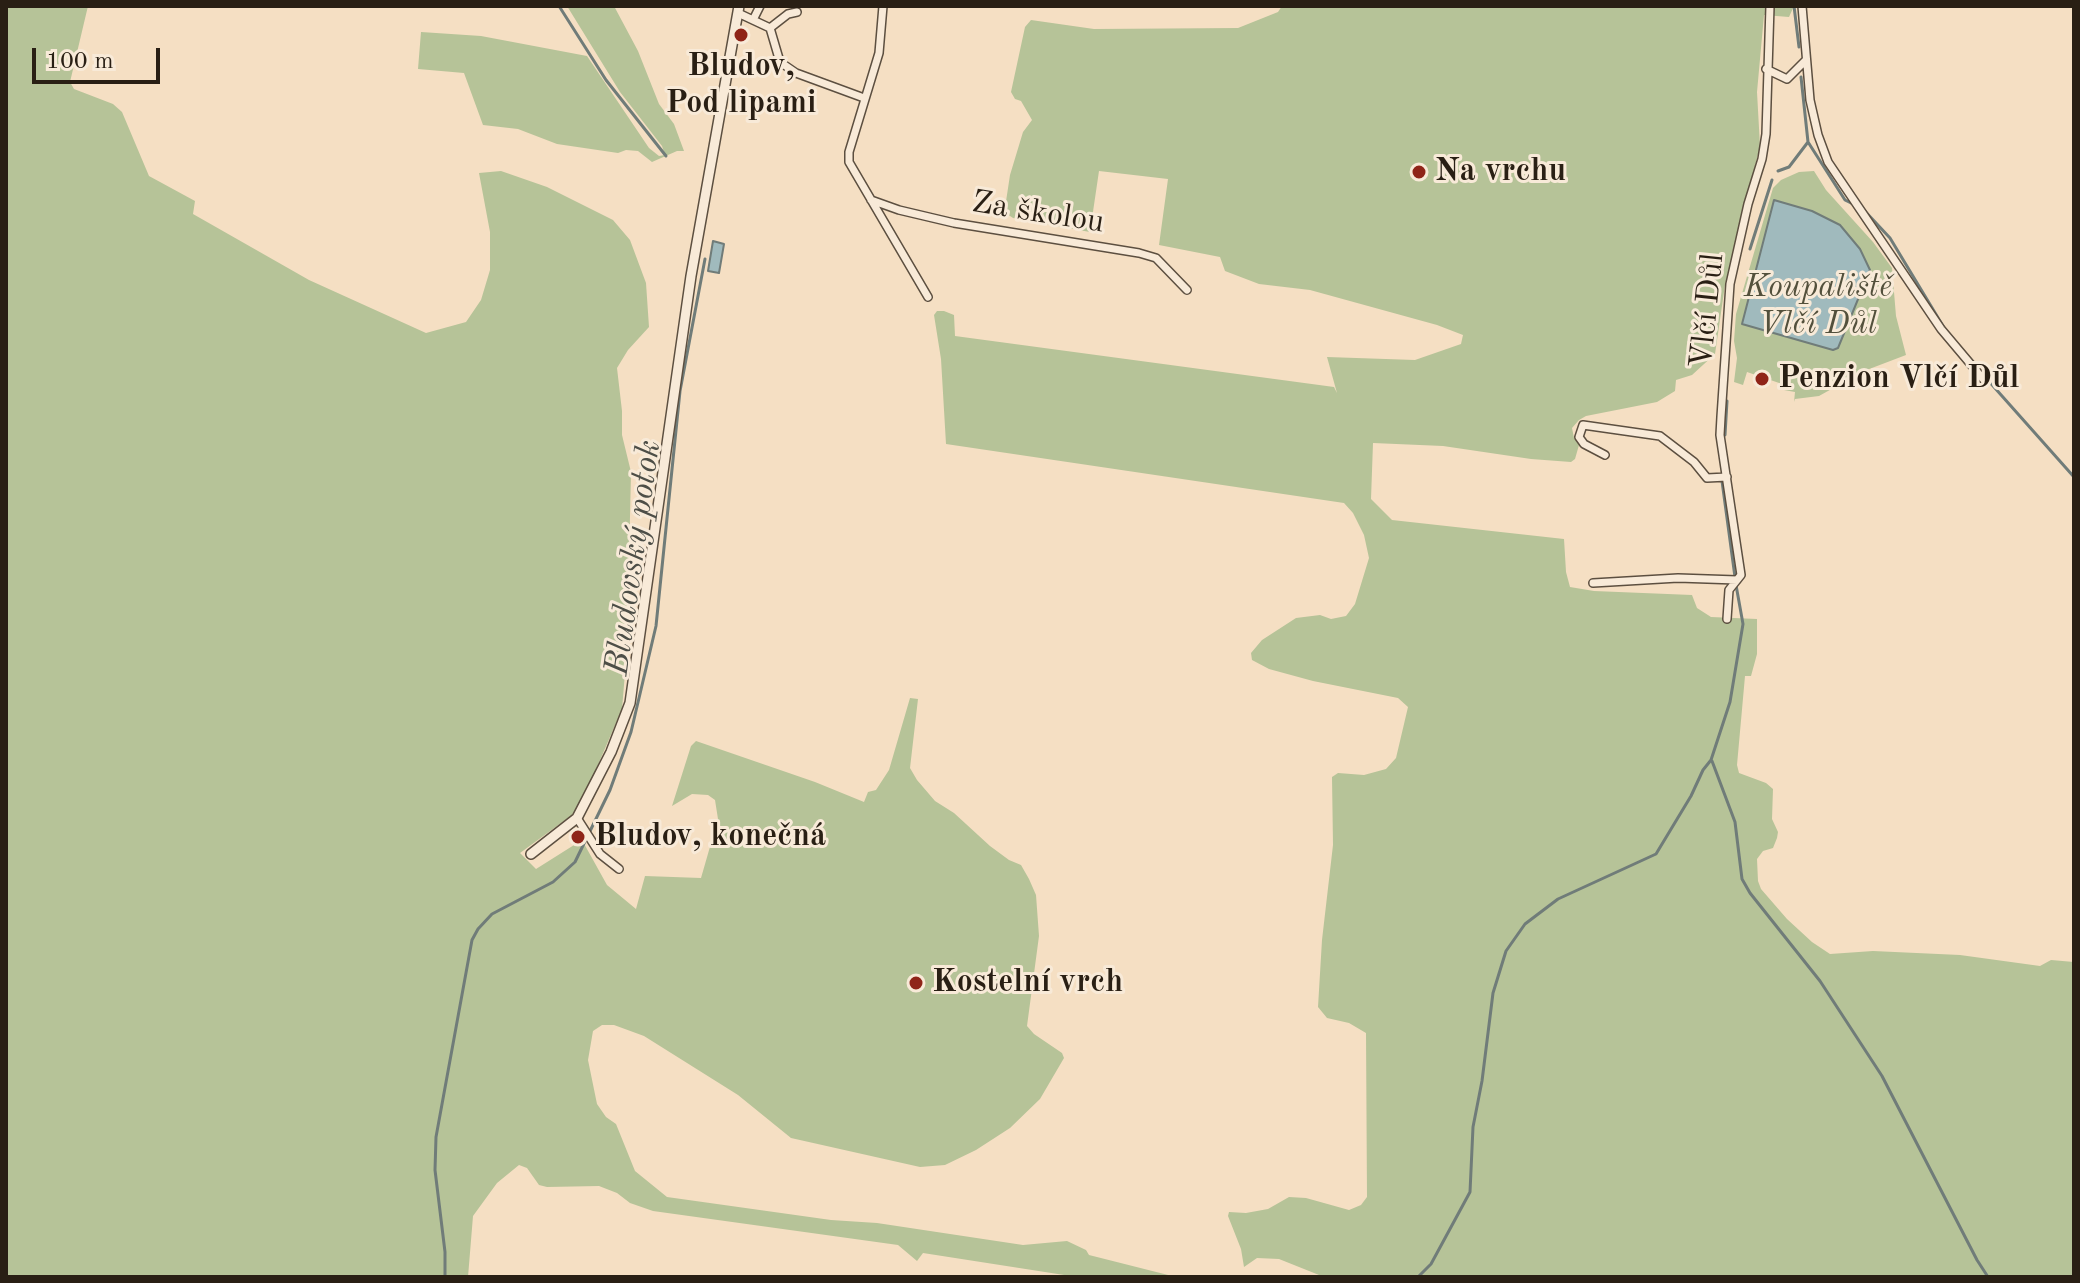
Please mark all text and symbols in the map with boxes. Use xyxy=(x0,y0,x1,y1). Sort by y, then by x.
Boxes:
marker: Bludov, Pod lipami xyxy=(732,26,750,44)
scale bar xyxy=(36,32,164,82)
place label: Bludov, Pod lipami xyxy=(665,48,817,123)
text: 100 m xyxy=(46,50,114,74)
place label: Na vrchu xyxy=(1435,153,1566,191)
marker: Na vrchu xyxy=(1410,163,1428,181)
street label: Za školou xyxy=(969,184,1107,242)
street label: Vlčí Důl xyxy=(1683,252,1733,370)
park label: Koupaliště Vlčí Důl xyxy=(1744,269,1892,344)
place label: Penzion Vlčí Důl xyxy=(1778,360,2019,398)
marker: Penzion Vlčí Důl xyxy=(1753,370,1771,388)
water label: Bludovský potok xyxy=(597,438,671,678)
place label: Bludov, konečná xyxy=(594,818,826,856)
marker: Bludov, konečná xyxy=(569,828,587,846)
place label: Kostelní vrch xyxy=(932,964,1123,1002)
marker: Kostelní vrch xyxy=(907,974,925,992)

